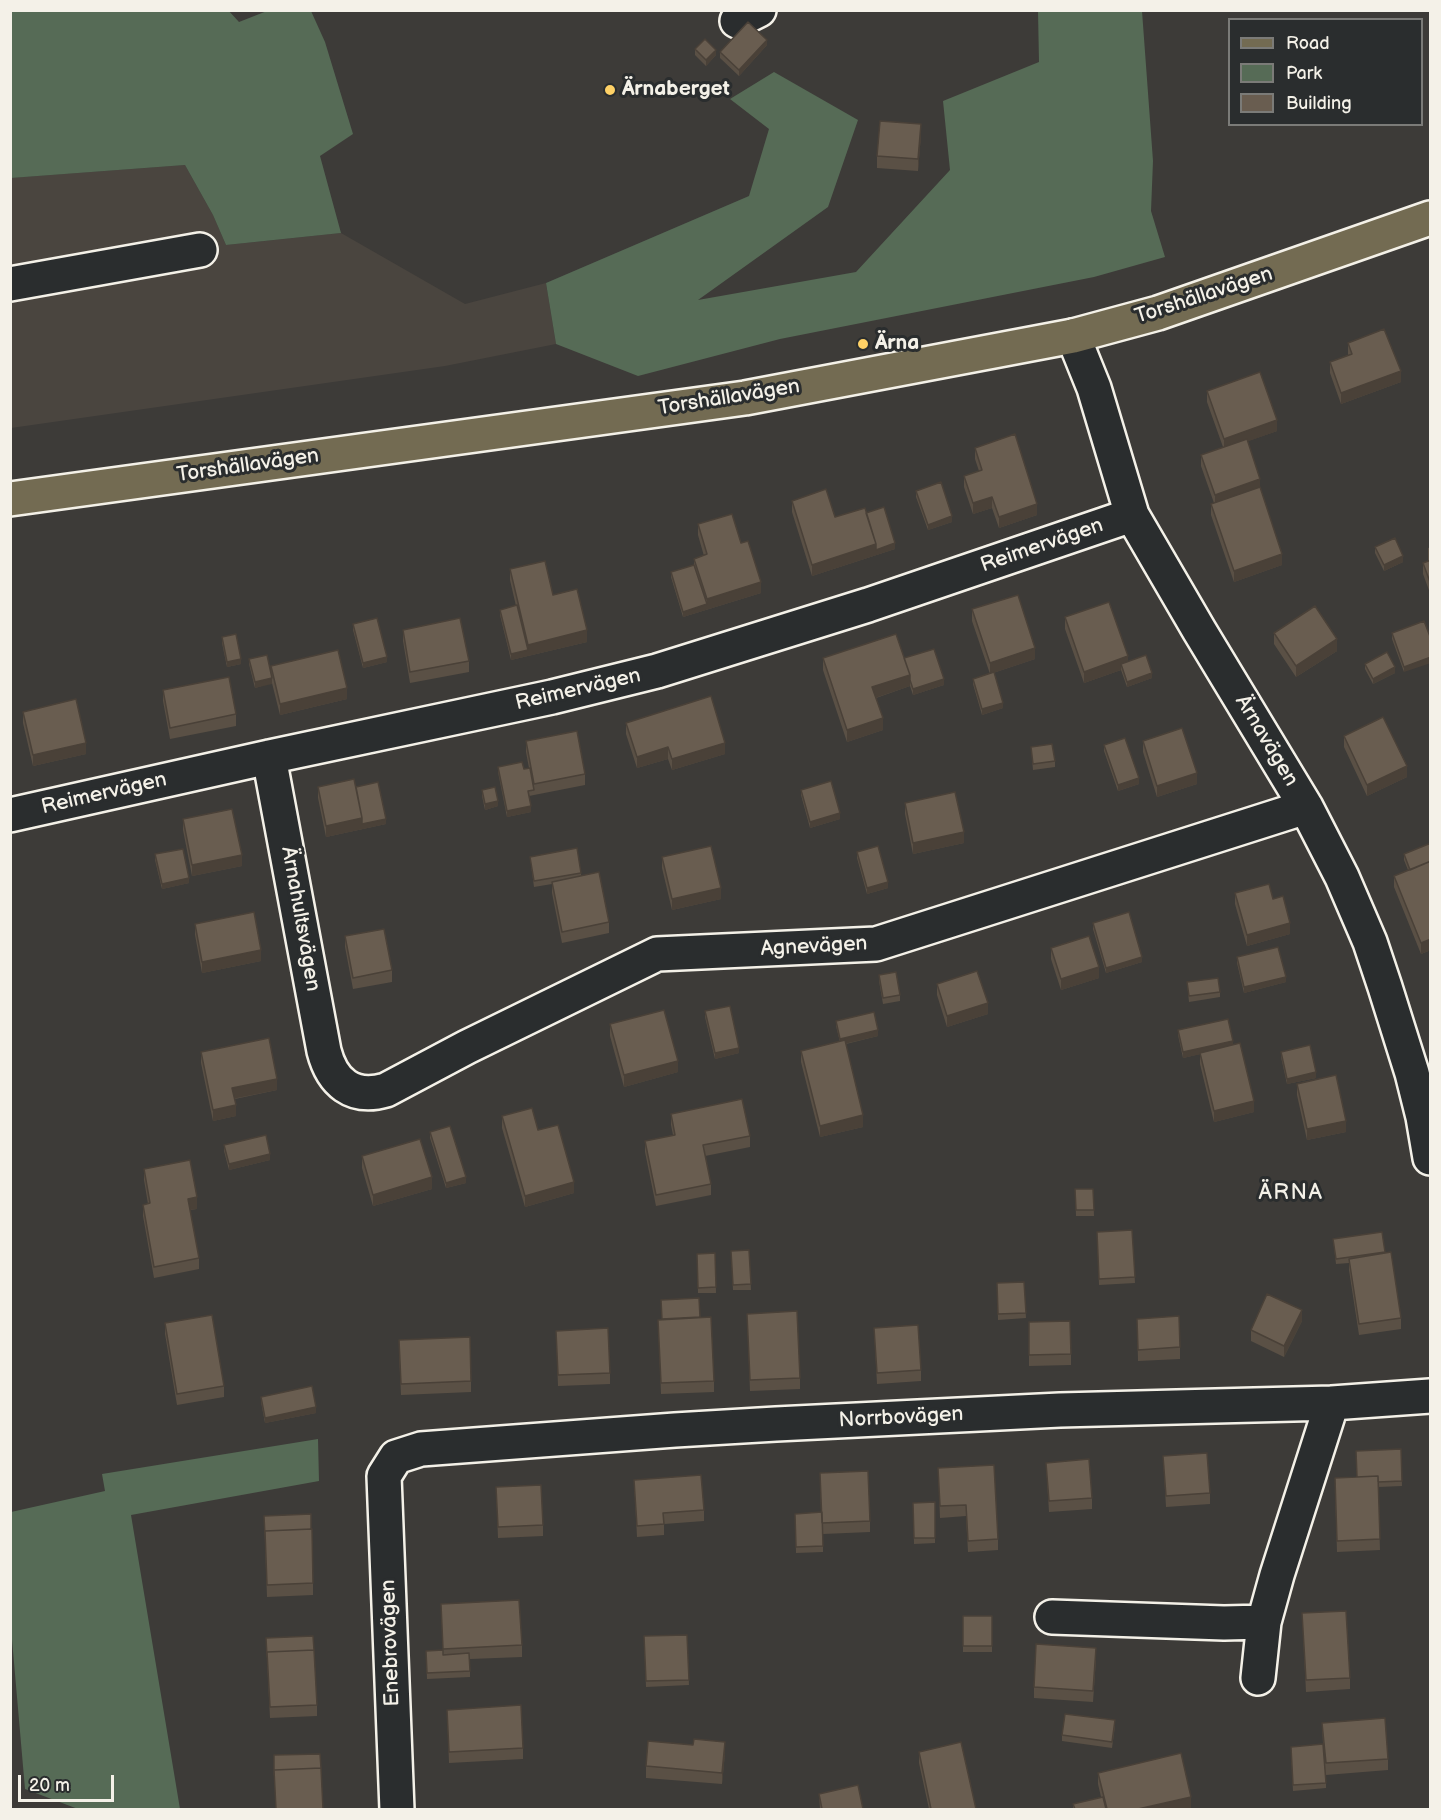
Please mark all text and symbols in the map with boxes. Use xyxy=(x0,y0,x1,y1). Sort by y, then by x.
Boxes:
legend xyxy=(1228,18,1423,126)
text: Road xyxy=(1286,33,1330,54)
text: Park xyxy=(1286,63,1322,84)
place label: Ärnaberget xyxy=(622,77,730,103)
marker: Ärnaberget xyxy=(603,83,617,97)
text: Building xyxy=(1286,93,1352,114)
street label: Torshällavägen xyxy=(1132,262,1276,330)
place label: Ärna xyxy=(875,331,919,357)
marker: Ärna xyxy=(856,337,870,351)
street label: Torshällavägen xyxy=(656,374,802,422)
street label: Torshällavägen xyxy=(175,444,321,488)
street label: Reimervägen xyxy=(977,513,1107,579)
street label: Reimervägen xyxy=(513,663,643,717)
street label: Ärnavägen xyxy=(1229,691,1303,791)
street label: Reimervägen xyxy=(39,767,169,821)
street label: Ärnahultsvägen xyxy=(275,845,325,993)
street label: Agnevägen xyxy=(760,932,868,962)
district label: ÄRNA xyxy=(1259,1180,1323,1206)
street label: Norrbovägen xyxy=(838,1402,964,1434)
street label: Enebrovägen xyxy=(376,1579,406,1707)
scale bar xyxy=(21,1763,117,1801)
text: 20 m xyxy=(29,1775,70,1796)

